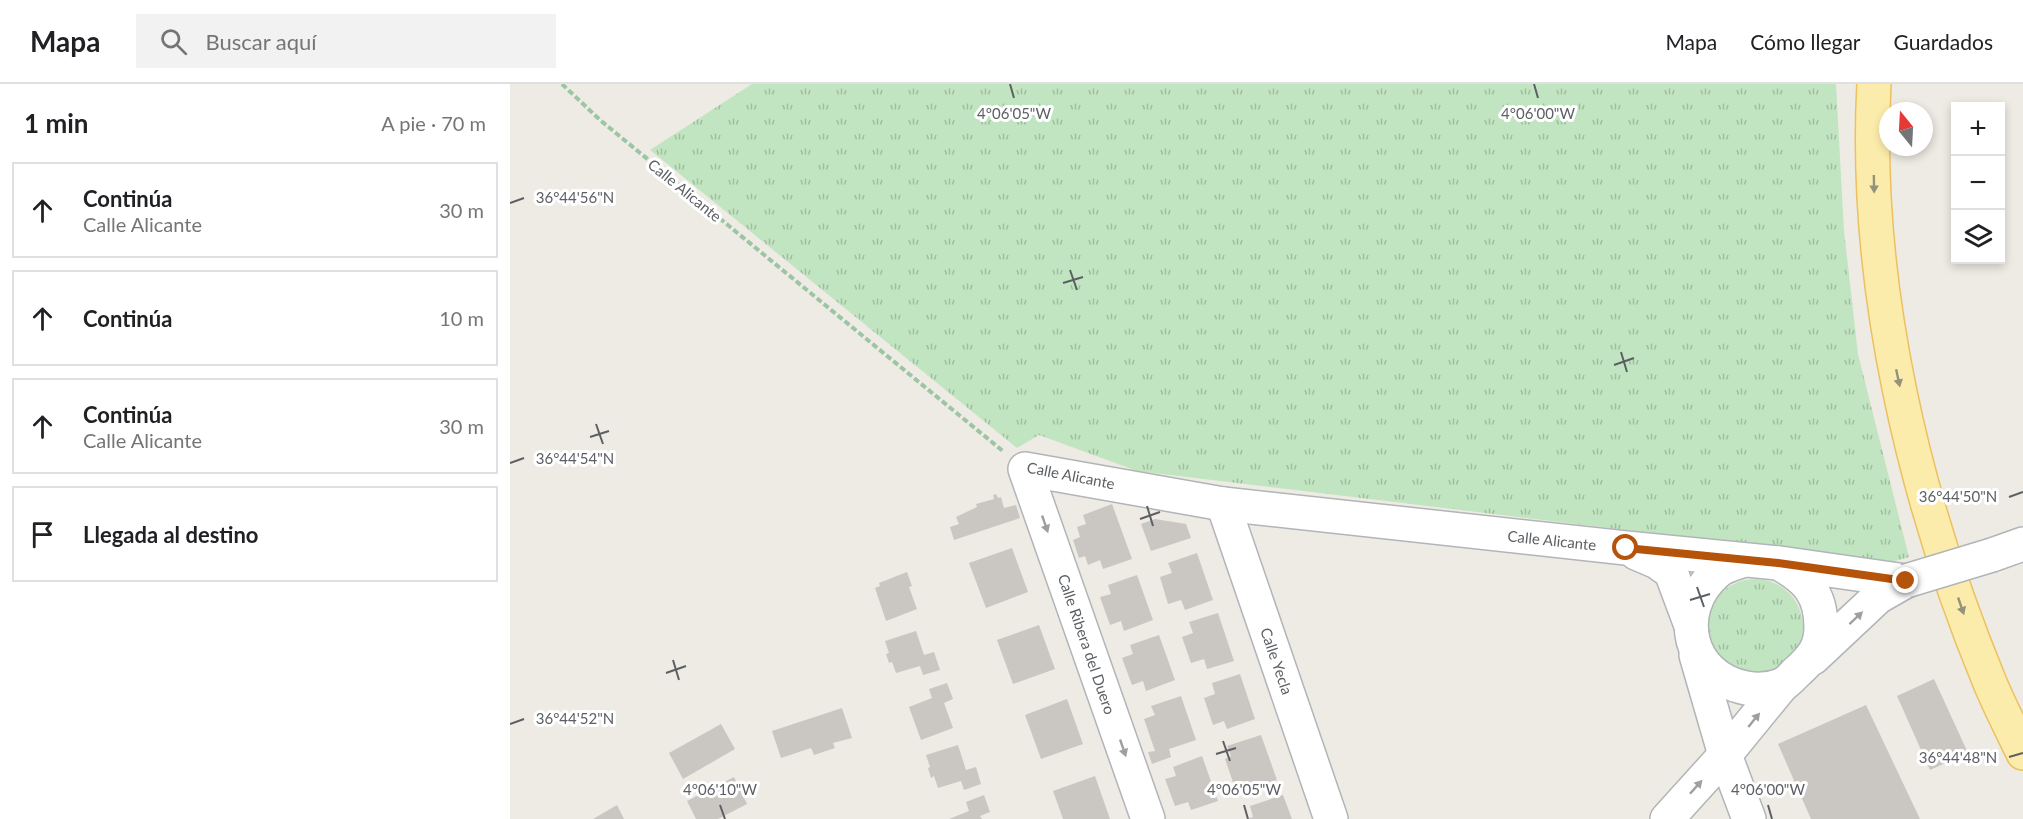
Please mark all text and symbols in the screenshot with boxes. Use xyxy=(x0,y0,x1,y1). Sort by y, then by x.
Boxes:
search box xyxy=(136,14,556,68)
text: Mapa xyxy=(30,24,100,58)
icon: search xyxy=(157,25,190,58)
text: Buscar aquí xyxy=(205,28,317,55)
text: Mapa xyxy=(1665,29,1717,54)
text: Cómo llegar xyxy=(1750,29,1861,54)
text: Guardados xyxy=(1894,29,1993,54)
north arrow xyxy=(1879,102,1933,156)
map controls xyxy=(1951,102,2005,264)
button: + xyxy=(1951,102,2005,156)
text: 4°06'05"W xyxy=(977,104,1051,122)
text: 4°06'00"W xyxy=(1501,104,1575,122)
text: 1 min xyxy=(24,107,88,139)
text: A pie · 70 m xyxy=(381,111,486,135)
street label: Calle Alicante xyxy=(645,155,725,225)
button: − xyxy=(1951,156,2005,210)
one-way arrow xyxy=(1869,175,1879,194)
text: Continúa xyxy=(83,185,172,212)
text: 36°44'56"N xyxy=(536,188,614,206)
icon: ahead xyxy=(26,194,59,227)
text: 30 m xyxy=(439,198,484,222)
button: layers xyxy=(1951,210,2005,264)
text: Calle Alicante xyxy=(83,212,202,236)
icon: ahead xyxy=(26,302,59,335)
text: Continúa xyxy=(83,305,172,332)
text: 10 m xyxy=(439,306,484,330)
one-way arrow xyxy=(1894,368,1904,387)
text: Continúa xyxy=(83,401,172,428)
icon: ahead xyxy=(26,410,59,443)
text: 30 m xyxy=(439,414,484,438)
text: Calle Alicante xyxy=(83,428,202,452)
text: 36°44'54"N xyxy=(536,449,614,467)
street label: Calle Alicante xyxy=(1025,458,1117,492)
text: 36°44'50"N xyxy=(1919,487,1997,505)
one-way arrow xyxy=(1040,516,1050,534)
icon: arrive xyxy=(26,518,59,551)
text: Llegada al destino xyxy=(83,521,259,548)
street label: Calle Alicante xyxy=(1507,526,1597,554)
route start xyxy=(1612,534,1638,560)
route end xyxy=(1892,567,1918,593)
street label: Calle Ribera del Duero xyxy=(1055,572,1119,716)
one-way arrow xyxy=(1957,597,1966,615)
one-way arrow xyxy=(1848,611,1863,625)
street label: Calle Yecla xyxy=(1257,625,1297,697)
text: 36°44'52"N xyxy=(536,709,614,727)
one-way arrow xyxy=(1747,713,1760,728)
one-way arrow xyxy=(1119,739,1129,757)
text: 36°44'48"N xyxy=(1919,748,1997,766)
text: 4°06'10"W xyxy=(683,780,757,798)
text: 4°06'05"W xyxy=(1207,780,1281,798)
one-way arrow xyxy=(1689,780,1702,795)
text: 4°06'00"W xyxy=(1731,780,1805,798)

